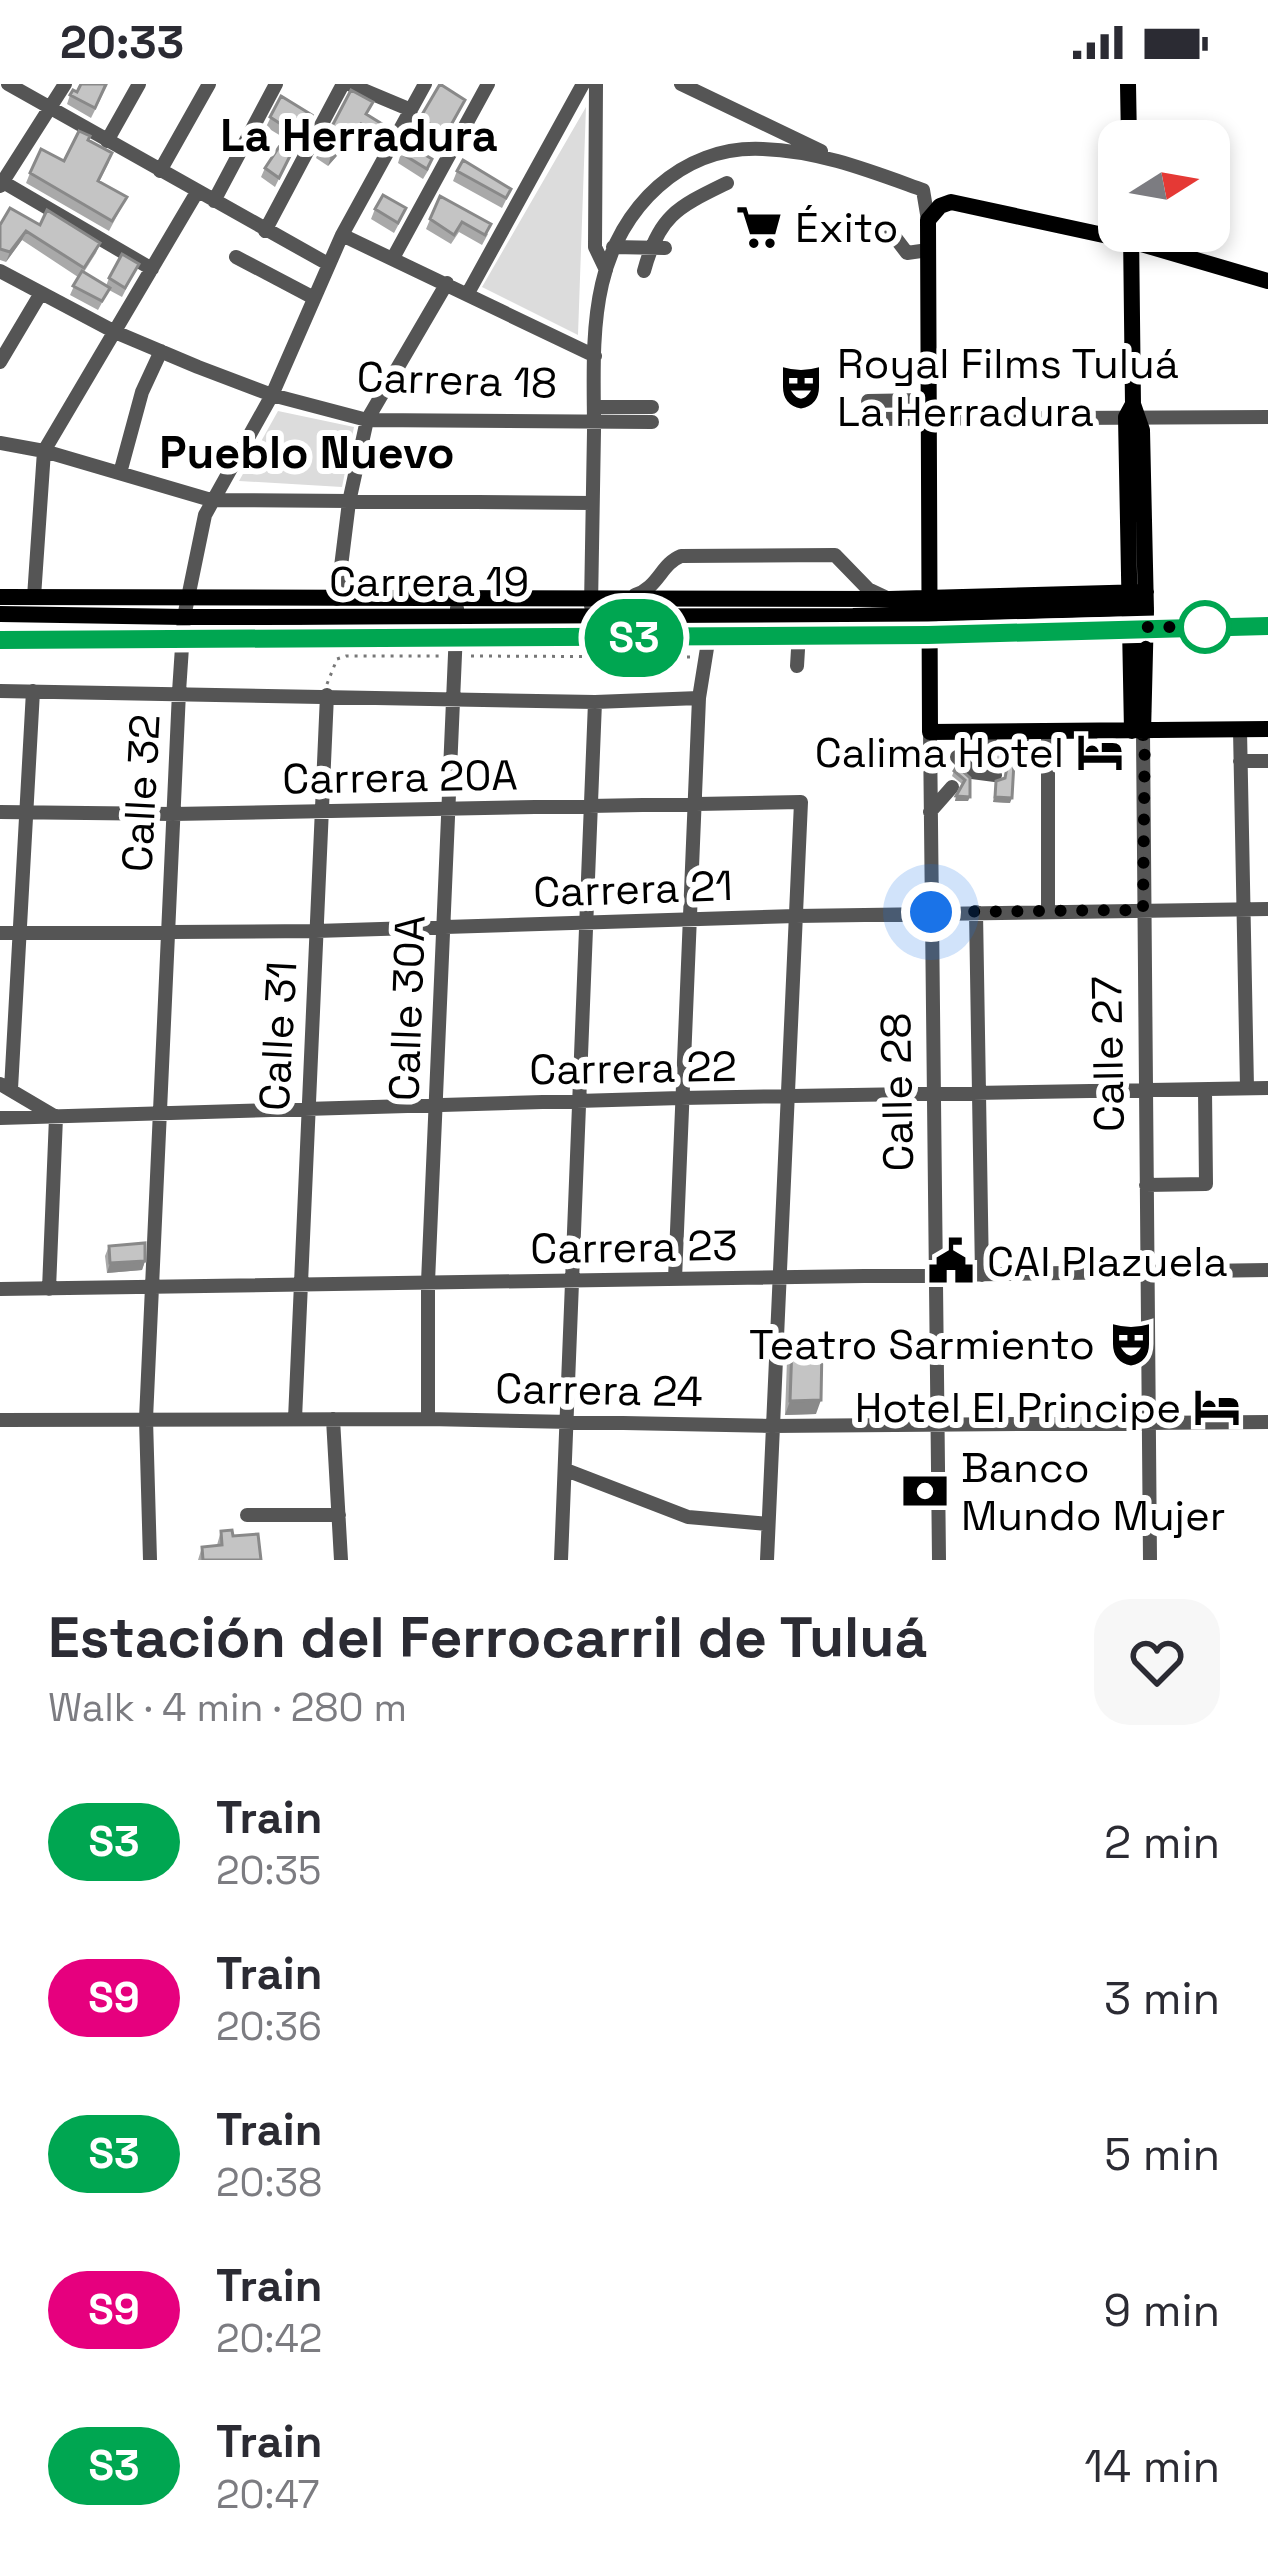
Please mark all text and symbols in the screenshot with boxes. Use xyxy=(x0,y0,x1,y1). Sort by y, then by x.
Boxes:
text: 20:33 xyxy=(60,14,184,71)
district label: La Herradura xyxy=(220,107,498,164)
north arrow xyxy=(1098,120,1230,252)
map controls xyxy=(1098,120,1230,252)
place label: Éxito xyxy=(795,201,898,254)
supermarket icon: Éxito xyxy=(734,202,784,252)
place label: Royal Films Tuluá La Herradura xyxy=(837,337,1179,438)
street label: Carrera 18 xyxy=(356,350,558,410)
theatre icon: Royal Films Tuluá La Herradura xyxy=(776,362,826,412)
district label: Pueblo Nuevo xyxy=(159,424,455,481)
street label: Carrera 19 xyxy=(329,555,529,608)
line badge: S3 xyxy=(580,599,688,677)
unlabelled marker xyxy=(1180,602,1230,652)
text: S3 xyxy=(609,611,660,664)
street label: Calle 32 xyxy=(110,713,172,873)
place label: Calima Hotel xyxy=(815,726,1064,779)
hotel icon: Calima Hotel xyxy=(1075,727,1125,777)
street label: Carrera 20A xyxy=(282,748,518,806)
street label: Carrera 21 xyxy=(532,859,734,919)
your location xyxy=(901,882,961,942)
street label: Calle 30A xyxy=(377,914,437,1102)
street label: Calle 31 xyxy=(248,960,308,1112)
street label: Calle 27 xyxy=(1080,976,1136,1132)
street label: Calle 28 xyxy=(869,1012,925,1172)
street label: Carrera 22 xyxy=(529,1040,737,1096)
street label: Carrera 23 xyxy=(530,1219,738,1275)
place label: CAI Plazuela xyxy=(987,1235,1228,1288)
public building icon: CAI Plazuela xyxy=(926,1236,976,1286)
place label: Teatro Sarmiento xyxy=(749,1318,1095,1371)
theatre icon: Teatro Sarmiento xyxy=(1106,1319,1156,1369)
street label: Carrera 24 xyxy=(495,1362,703,1418)
place label: Hotel El Principe xyxy=(855,1381,1181,1434)
hotel icon: Hotel El Principe xyxy=(1192,1382,1242,1432)
place label: Banco Mundo Mujer xyxy=(961,1441,1226,1542)
bank icon: Banco Mundo Mujer xyxy=(900,1466,950,1516)
button: heart xyxy=(1094,1599,1220,1725)
text: Estación del Ferrocarril de Tuluá xyxy=(48,1601,927,1674)
text: Walk · 4 min · 280 m xyxy=(48,1683,407,1732)
text: Train xyxy=(216,1789,322,1846)
text: 2 min xyxy=(1104,1814,1220,1871)
text: S3 xyxy=(89,1815,140,1868)
text: 20:35 xyxy=(216,1846,321,1895)
text: Train xyxy=(216,1945,322,2002)
text: 3 min xyxy=(1104,1970,1220,2027)
text: S9 xyxy=(88,1971,140,2024)
text: 20:36 xyxy=(216,2002,322,2051)
text: Train xyxy=(216,2101,322,2158)
text: 5 min xyxy=(1104,2126,1220,2183)
text: S3 xyxy=(89,2127,140,2180)
text: 20:38 xyxy=(216,2158,322,2207)
text: Train xyxy=(216,2257,322,2314)
text: 9 min xyxy=(1104,2282,1220,2339)
text: S9 xyxy=(88,2283,140,2336)
text: 20:42 xyxy=(216,2314,322,2363)
text: Train xyxy=(216,2413,322,2470)
text: 14 min xyxy=(1084,2438,1220,2495)
text: S3 xyxy=(89,2439,140,2492)
text: 20:47 xyxy=(216,2470,320,2519)

